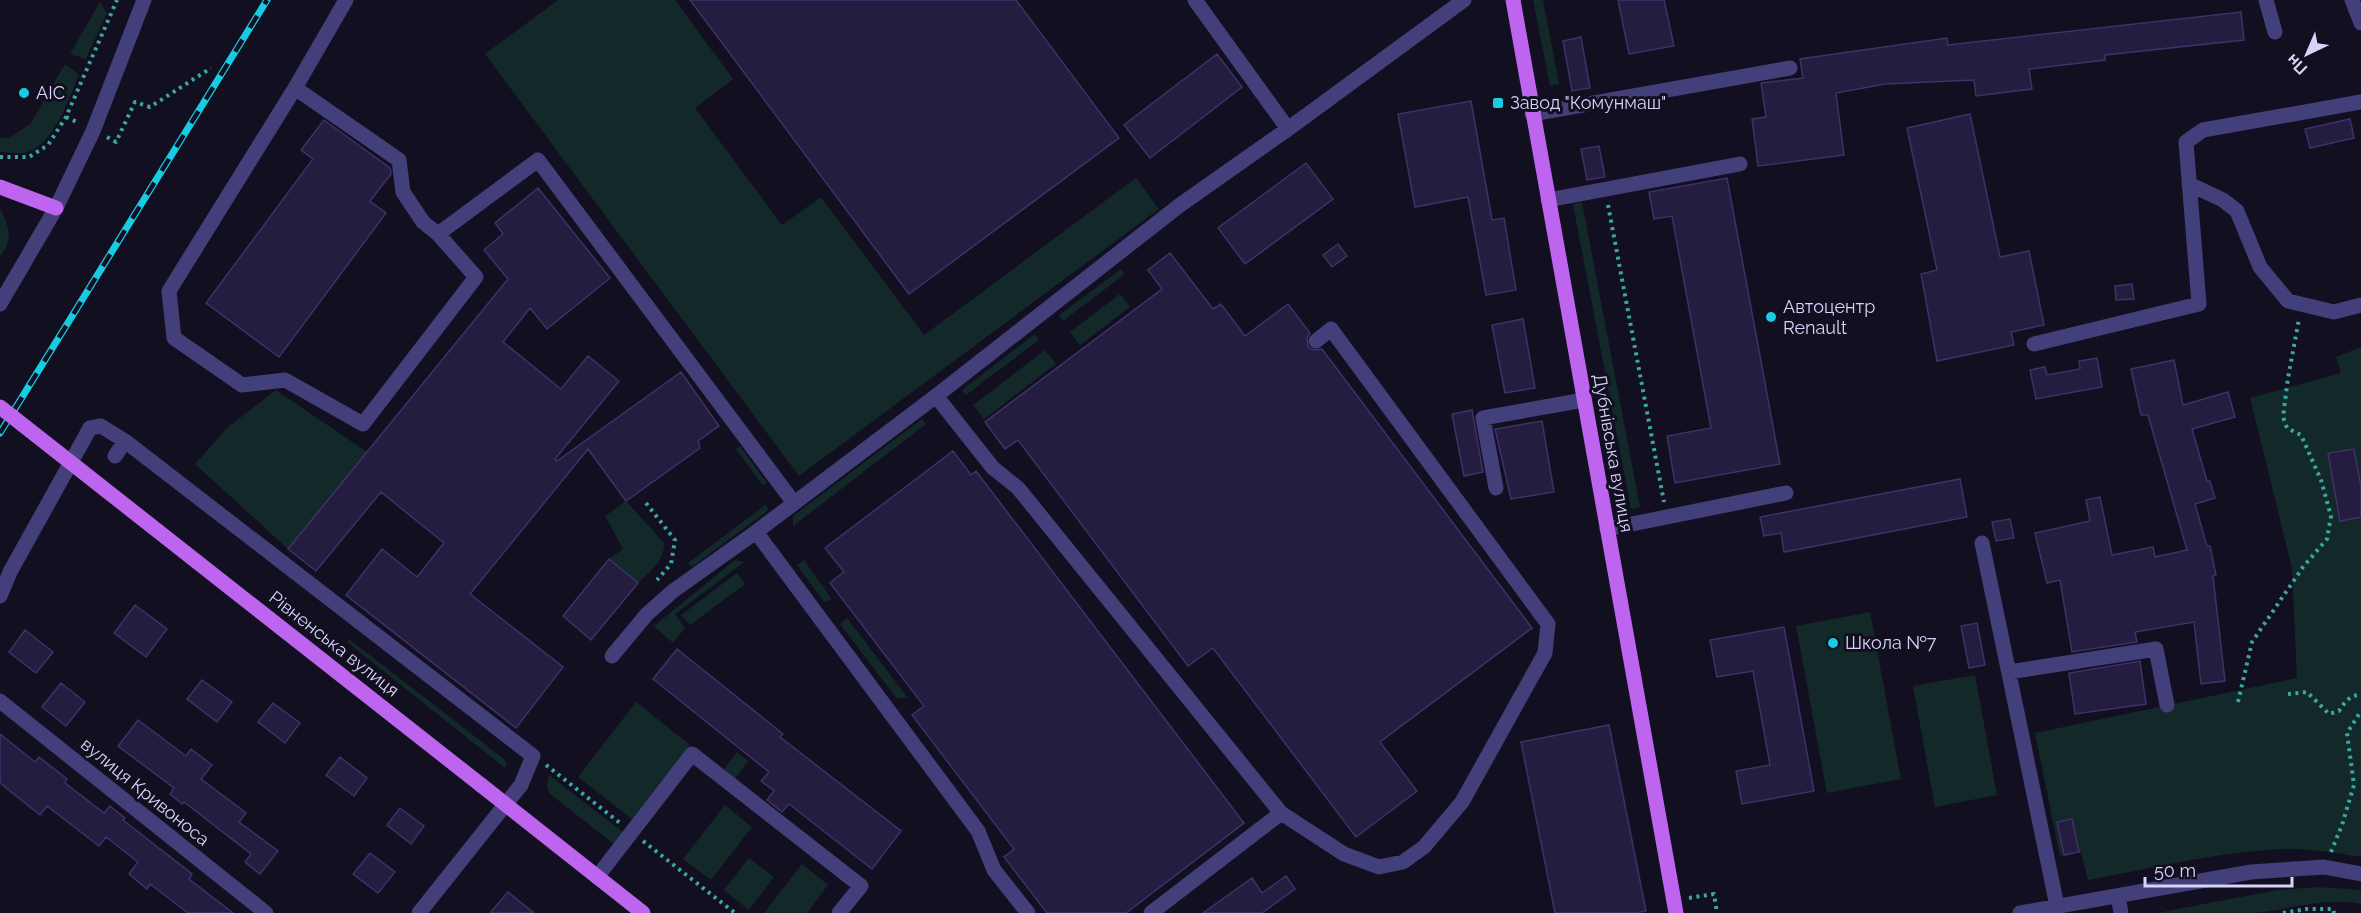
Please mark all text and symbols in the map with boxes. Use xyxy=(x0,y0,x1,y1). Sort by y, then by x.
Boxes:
north arrow xyxy=(2277,24,2337,84)
text: Пн xyxy=(2283,50,2311,79)
place label: АІС xyxy=(36,82,65,103)
marker: АІС xyxy=(17,86,31,100)
place label: Завод "Комунмаш" xyxy=(1510,92,1666,113)
marker: Завод "Комунмаш" xyxy=(1491,96,1505,110)
place label: Автоцентр Renault xyxy=(1783,296,1875,338)
marker: Автоцентр Renault xyxy=(1764,310,1778,324)
street label: Дубнівська вулиця xyxy=(1589,372,1638,534)
street label: Рівненська вулиця xyxy=(265,586,403,701)
place label: Школа №7 xyxy=(1845,632,1937,653)
marker: Школа №7 xyxy=(1826,636,1840,650)
street label: вулиця Кривоноса xyxy=(77,733,214,850)
scale bar xyxy=(2145,850,2292,888)
text: 50 m xyxy=(2154,860,2196,881)

